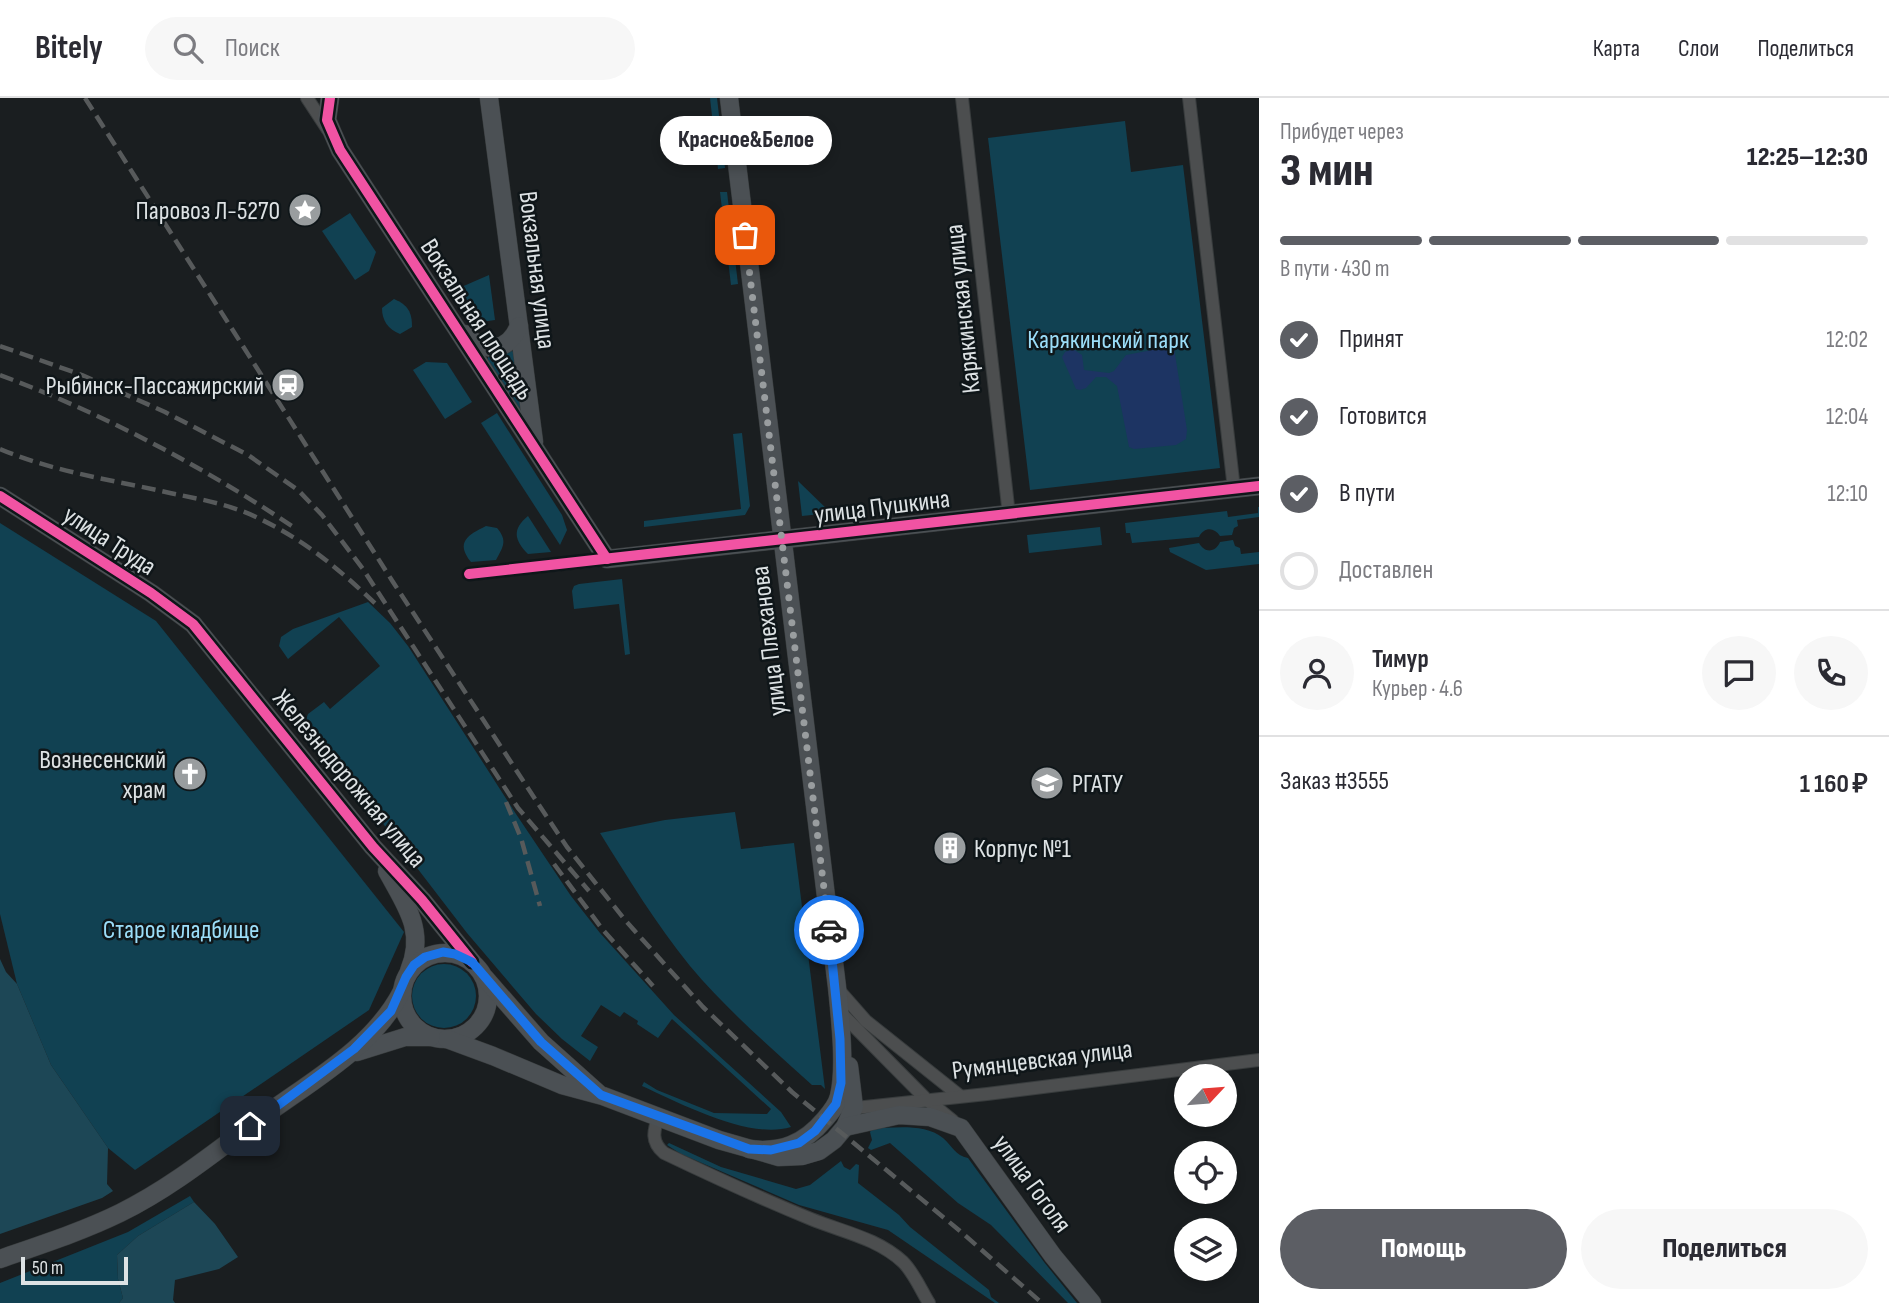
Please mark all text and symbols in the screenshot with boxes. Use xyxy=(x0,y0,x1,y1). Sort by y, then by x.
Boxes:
search box xyxy=(145,17,635,80)
text: Bitely xyxy=(35,28,103,68)
icon: search xyxy=(169,29,207,67)
text: Поиск xyxy=(225,33,280,64)
text: Карта xyxy=(1593,34,1640,63)
text: Слои xyxy=(1678,34,1719,63)
text: Поделиться xyxy=(1757,34,1854,63)
callout: Красное&Белое xyxy=(659,116,831,165)
text: Прибудет через xyxy=(1280,118,1404,146)
text: Красное&Белое xyxy=(678,126,814,154)
text: 12:25–12:30 xyxy=(1747,142,1868,173)
text: 3 мин xyxy=(1280,144,1374,199)
street label: Вокзальная улица xyxy=(511,189,562,351)
place icon: Паровоз Л-5270 xyxy=(286,191,324,229)
place label: Паровоз Л-5270 xyxy=(135,196,280,227)
pin xyxy=(715,205,775,265)
icon: bag xyxy=(726,216,764,254)
street label: Карякинская улица xyxy=(939,223,988,395)
street label: Вокзальная площадь xyxy=(413,233,540,406)
text: В пути · 430 m xyxy=(1280,255,1390,283)
icon: check xyxy=(1280,321,1318,359)
text: Принят xyxy=(1339,324,1404,355)
park label: Карякинский парк xyxy=(1027,325,1189,356)
text: 12:02 xyxy=(1826,326,1868,354)
station icon: Рыбинск-Пассажирский xyxy=(269,366,307,404)
place label: Рыбинск-Пассажирский xyxy=(46,371,264,402)
icon: check xyxy=(1280,398,1318,436)
text: Готовится xyxy=(1339,401,1427,432)
text: 12:04 xyxy=(1826,403,1868,431)
icon: check xyxy=(1280,475,1318,513)
text: В пути xyxy=(1339,478,1395,509)
text: 12:10 xyxy=(1828,480,1868,508)
street label: улица Пушкина xyxy=(813,484,952,531)
street label: улица Труда xyxy=(57,500,161,583)
text: Доставлен xyxy=(1339,555,1433,586)
street label: улица Плеханова xyxy=(745,564,794,717)
button: person xyxy=(1280,636,1354,710)
button: chat xyxy=(1702,636,1776,710)
button: phone xyxy=(1794,636,1868,710)
text: Тимур xyxy=(1372,644,1429,675)
text: Курьер · 4.6 xyxy=(1372,675,1463,703)
street label: Железнодорожная улица xyxy=(265,684,432,874)
place label: Вознесенский храм xyxy=(39,745,166,806)
church icon: Вознесенский храм xyxy=(171,755,209,793)
school or university icon: РГАТУ xyxy=(1028,764,1066,802)
text: Заказ #3555 xyxy=(1280,766,1389,797)
place label: РГАТУ xyxy=(1072,769,1123,800)
text: 1 160 ₽ xyxy=(1800,769,1868,800)
building icon: Корпус №1 xyxy=(931,829,969,867)
place label: Корпус №1 xyxy=(974,834,1071,865)
courier xyxy=(794,895,864,965)
icon: car xyxy=(810,911,848,949)
park label: Старое кладбище xyxy=(103,915,259,946)
street label: Румянцевская улица xyxy=(950,1034,1134,1087)
north arrow xyxy=(1174,1064,1237,1127)
map controls xyxy=(1174,1064,1237,1281)
pin xyxy=(220,1096,280,1156)
icon: home xyxy=(231,1107,269,1145)
street label: улица Гоголя xyxy=(986,1129,1078,1239)
button: locate xyxy=(1174,1141,1237,1204)
button: Помощь xyxy=(1280,1209,1567,1289)
button: Поделиться xyxy=(1581,1209,1868,1289)
button: layers xyxy=(1174,1218,1237,1281)
scale bar xyxy=(21,1254,128,1286)
text: 50 m xyxy=(32,1257,63,1280)

